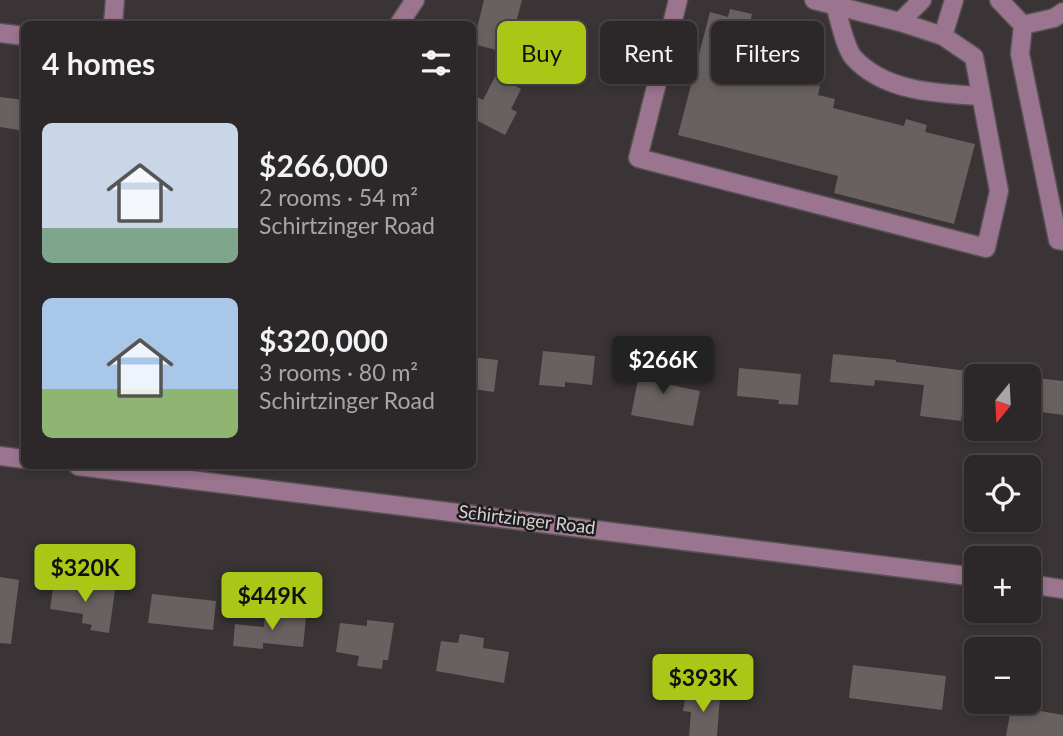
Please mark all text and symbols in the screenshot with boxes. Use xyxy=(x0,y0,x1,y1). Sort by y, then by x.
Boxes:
chip: Buy xyxy=(497,21,586,84)
chip: Rent xyxy=(600,21,697,84)
chip: Filters xyxy=(711,21,824,84)
icon: filters xyxy=(417,44,455,82)
text: 4 homes xyxy=(42,45,155,81)
text: $266,000 xyxy=(259,147,388,183)
icon: home xyxy=(98,151,182,235)
text: 2 rooms · 54 m² xyxy=(259,183,418,211)
text: Schirtzinger Road xyxy=(259,211,435,239)
text: $320,000 xyxy=(259,322,388,358)
icon: home xyxy=(98,326,182,410)
pin: $266K xyxy=(614,336,712,396)
text: $266K xyxy=(628,345,698,373)
text: 3 rooms · 80 m² xyxy=(259,358,418,386)
north arrow xyxy=(964,364,1041,441)
map controls xyxy=(964,364,1041,714)
text: Schirtzinger Road xyxy=(259,386,435,414)
button: locate xyxy=(964,455,1041,532)
street label: Schirtzinger Road xyxy=(457,500,597,538)
pin: $320K xyxy=(36,544,134,604)
button: + xyxy=(964,546,1041,623)
text: $320K xyxy=(50,553,120,581)
pin: $449K xyxy=(223,572,321,632)
text: $449K xyxy=(237,581,307,609)
button: − xyxy=(964,637,1041,714)
pin: $393K xyxy=(654,654,752,714)
text: $393K xyxy=(668,663,738,691)

